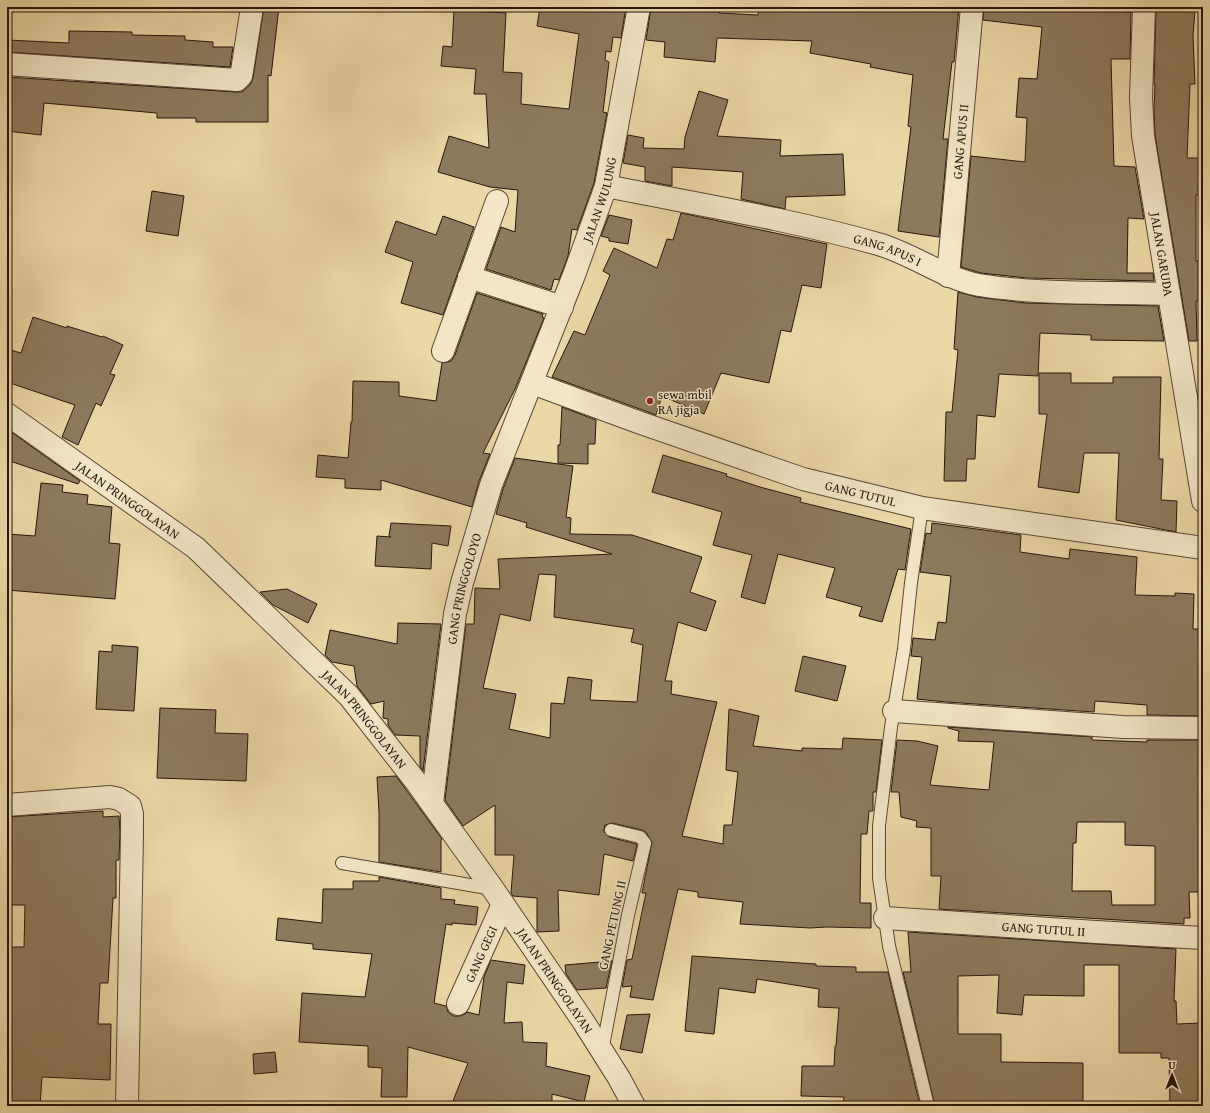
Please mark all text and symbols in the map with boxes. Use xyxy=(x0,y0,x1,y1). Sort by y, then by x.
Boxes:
street label: GANG APUS II xyxy=(947,103,973,180)
street label: JALAN WULUNG xyxy=(576,155,621,247)
street label: JALAN GARUDA xyxy=(1146,209,1179,298)
street label: GANG APUS I xyxy=(852,228,925,270)
place label: sewa mbil RA jigja xyxy=(658,385,712,419)
marker: sewa mbil RA jigja xyxy=(645,396,655,406)
street label: JALAN PRINGGOLAYAN xyxy=(70,455,184,544)
street label: GANG TUTUL xyxy=(823,475,899,511)
street label: GANG PRINGGOLOYO xyxy=(442,531,486,645)
street label: JALAN PRINGGOLAYAN xyxy=(316,664,412,773)
street label: GANG PETUNG II xyxy=(593,879,631,971)
street label: GANG TUTUL II xyxy=(1001,916,1086,941)
street label: GANG GEGI xyxy=(459,922,502,985)
street label: JALAN PRINGGOLAYAN xyxy=(511,922,598,1037)
north arrow xyxy=(1152,1055,1192,1095)
text: U xyxy=(1168,1057,1176,1073)

